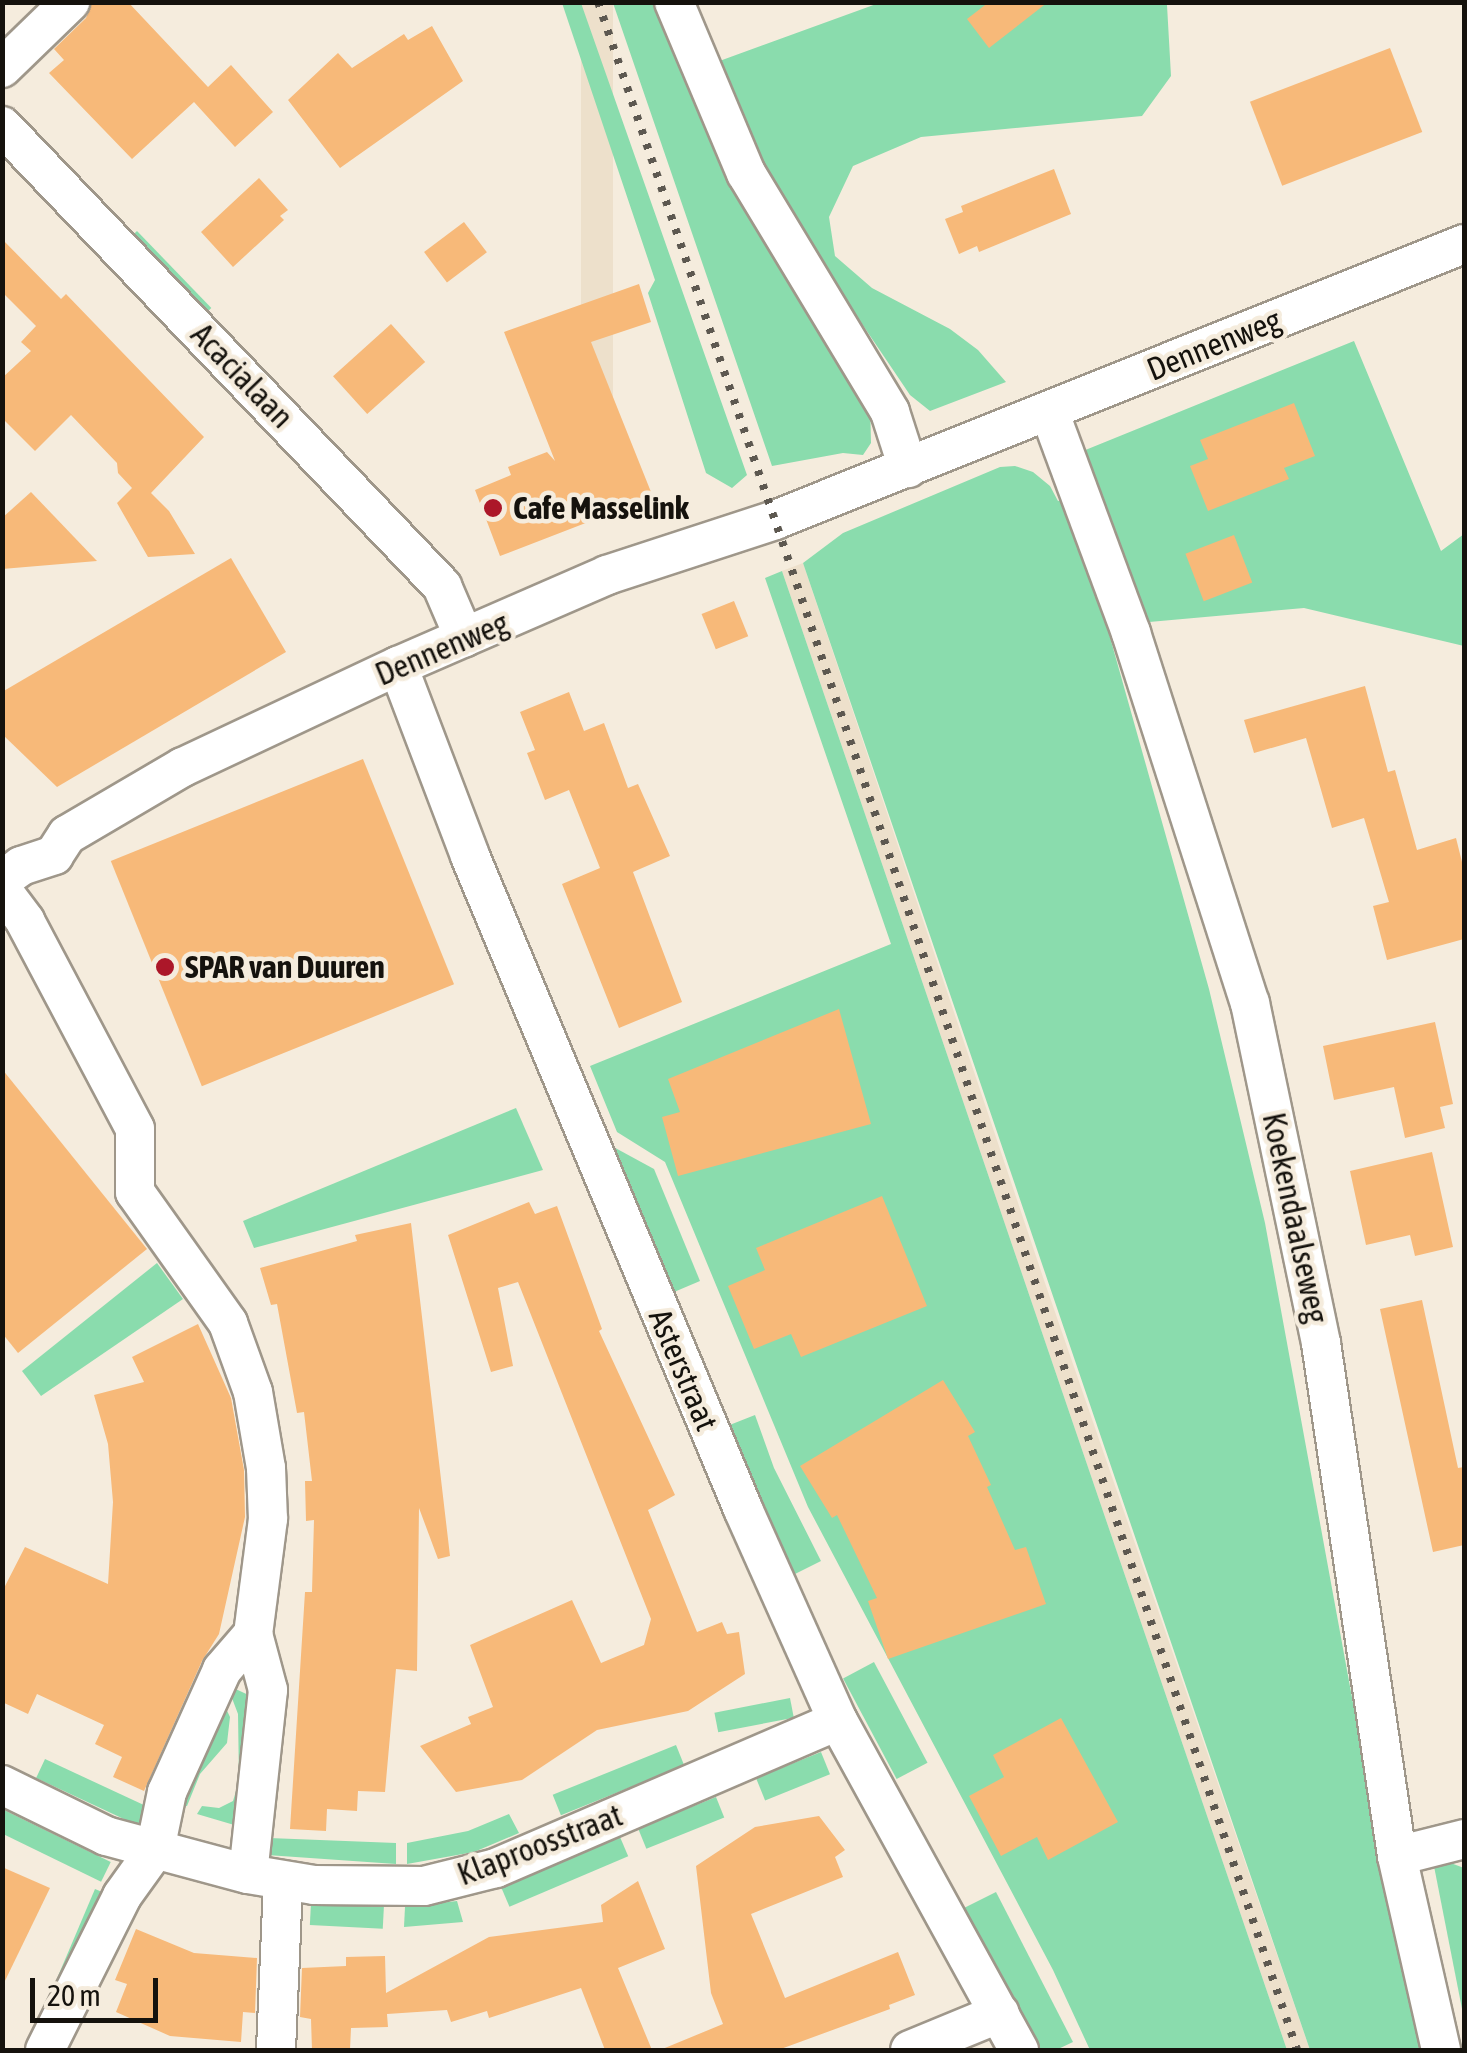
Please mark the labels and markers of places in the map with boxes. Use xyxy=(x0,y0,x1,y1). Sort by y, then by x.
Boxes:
place label: Cafe Masselink xyxy=(513,489,689,527)
marker: Cafe Masselink xyxy=(482,497,504,519)
place label: SPAR van Duuren xyxy=(185,948,385,986)
marker: SPAR van Duuren xyxy=(154,956,176,978)

